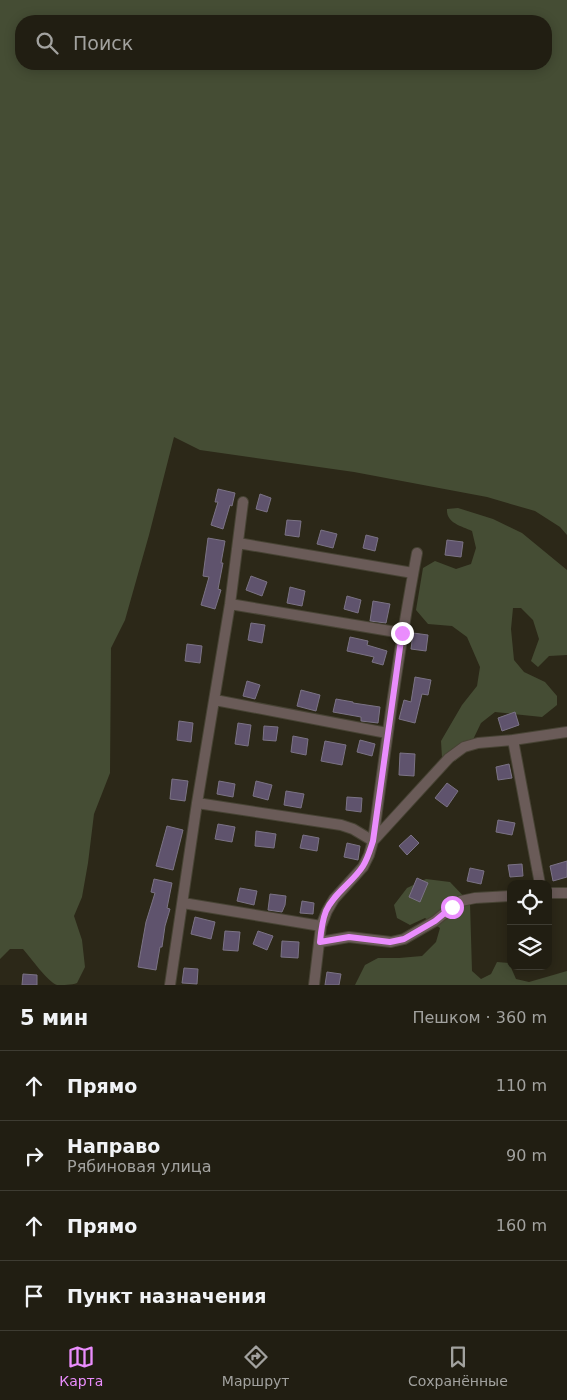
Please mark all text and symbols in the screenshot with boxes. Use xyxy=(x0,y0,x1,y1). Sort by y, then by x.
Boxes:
search box xyxy=(15,15,552,70)
icon: search xyxy=(33,29,61,57)
text: Поиск xyxy=(73,32,133,54)
route end xyxy=(391,622,414,645)
map controls xyxy=(507,880,552,970)
button: locate xyxy=(507,880,552,925)
route start xyxy=(441,896,464,919)
button: layers xyxy=(507,925,552,970)
text: 5 мин xyxy=(20,1006,88,1030)
text: Пешком · 360 m xyxy=(412,1008,547,1027)
icon: ahead xyxy=(20,1072,48,1100)
text: Прямо xyxy=(67,1075,137,1097)
text: 110 m xyxy=(496,1076,547,1095)
text: Направо xyxy=(67,1135,160,1157)
icon: right xyxy=(20,1142,48,1170)
text: 90 m xyxy=(506,1146,547,1165)
text: Рябиновая улица xyxy=(67,1157,212,1176)
icon: ahead xyxy=(20,1212,48,1240)
text: Прямо xyxy=(67,1215,137,1237)
text: 160 m xyxy=(496,1216,547,1235)
icon: arrive xyxy=(20,1282,48,1310)
text: Пункт назначения xyxy=(67,1285,266,1307)
tab: Карта xyxy=(59,1343,103,1389)
tab: Маршрут xyxy=(222,1343,289,1389)
tab: Сохранённые xyxy=(408,1343,508,1389)

